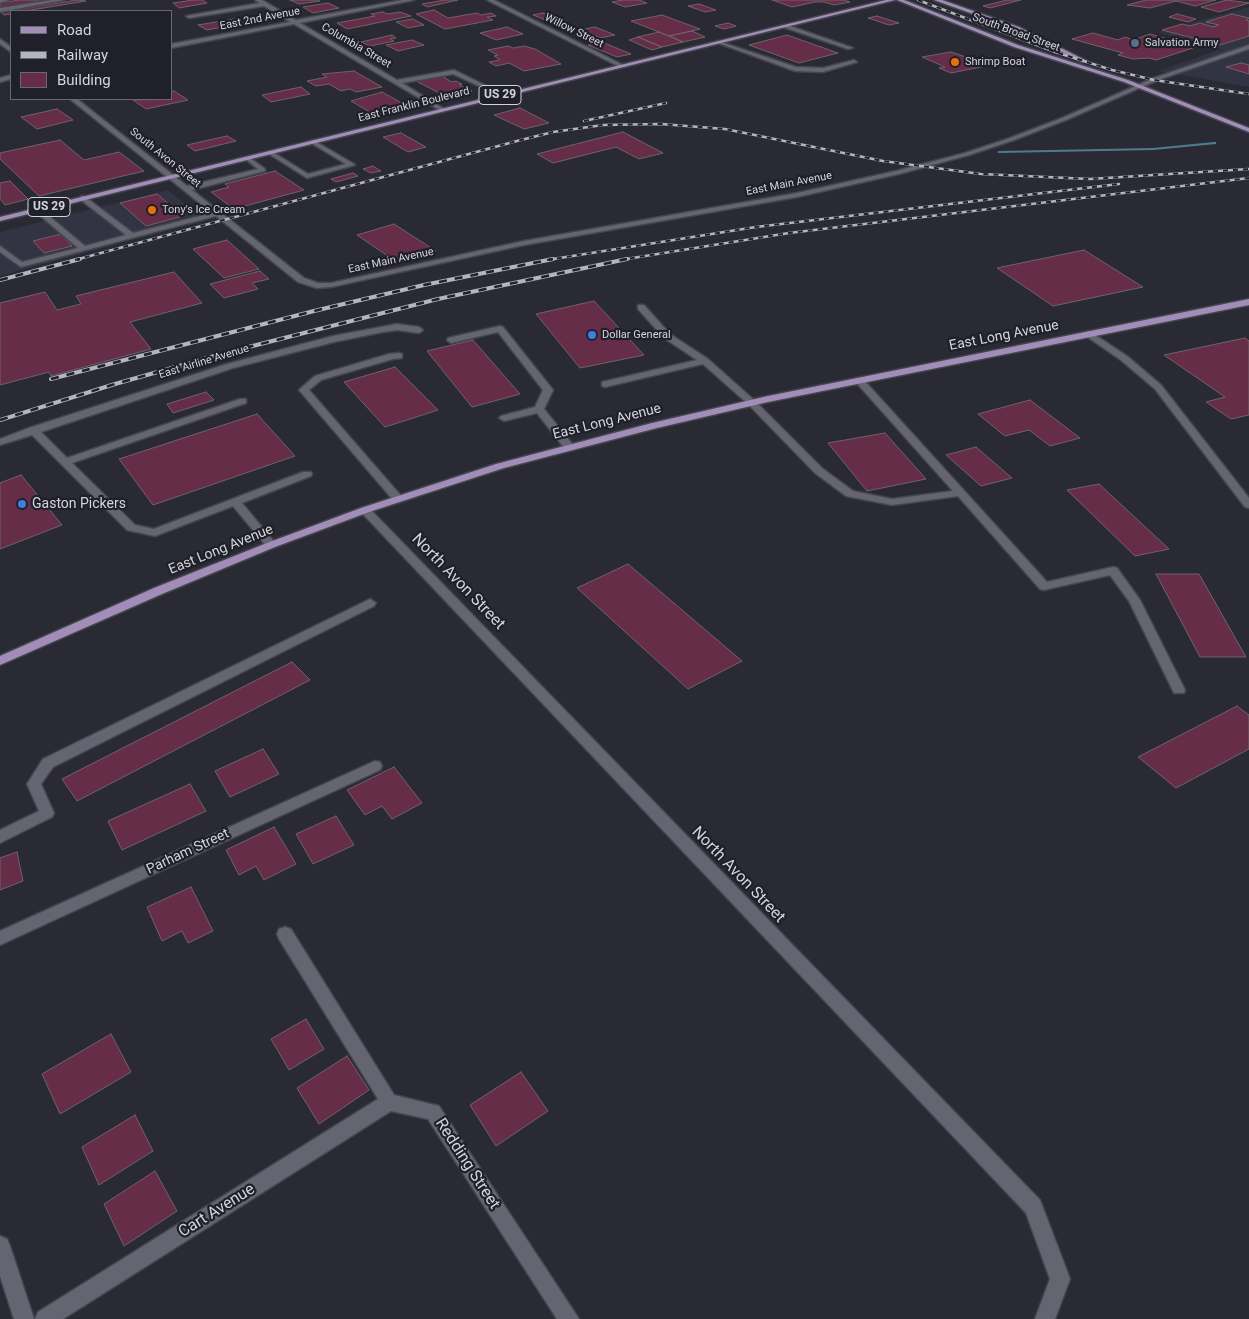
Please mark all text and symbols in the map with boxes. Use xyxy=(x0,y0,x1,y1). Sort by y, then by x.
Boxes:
street label: East 2nd Avenue xyxy=(219,5,301,33)
legend xyxy=(10,10,172,100)
street label: Willow Street xyxy=(542,11,606,51)
street label: South Broad Street xyxy=(971,11,1061,55)
text: Road xyxy=(57,21,91,39)
street label: Columbia Street xyxy=(319,21,393,71)
place label: Salvation Army xyxy=(1145,36,1219,50)
marker: Salvation Army xyxy=(1129,37,1141,49)
text: Railway xyxy=(57,46,108,64)
place label: Shrimp Boat xyxy=(965,55,1025,69)
marker: Shrimp Boat xyxy=(949,56,961,68)
text: Building xyxy=(57,71,111,89)
street label: East Franklin Boulevard xyxy=(357,85,471,125)
road number: US 29 xyxy=(479,86,521,104)
street label: South Avon Street xyxy=(127,125,203,191)
street label: East Main Avenue xyxy=(745,169,833,199)
road number: US 29 xyxy=(28,198,70,216)
place label: Tony's Ice Cream xyxy=(162,203,245,217)
marker: Tony's Ice Cream xyxy=(146,204,158,216)
street label: East Main Avenue xyxy=(347,245,435,277)
street label: East Long Avenue xyxy=(948,317,1060,355)
place label: Dollar General xyxy=(602,328,671,342)
marker: Dollar General xyxy=(586,329,598,341)
street label: East Airline Avenue xyxy=(157,342,251,382)
street label: East Long Avenue xyxy=(551,400,663,444)
place label: Gaston Pickers xyxy=(32,496,126,512)
marker: Gaston Pickers xyxy=(16,498,28,510)
street label: East Long Avenue xyxy=(166,521,276,579)
street label: North Avon Street xyxy=(407,530,509,634)
street label: North Avon Street xyxy=(687,823,789,927)
street label: Parham Street xyxy=(144,826,232,878)
street label: Redding Street xyxy=(431,1115,503,1213)
street label: Cart Avenue xyxy=(175,1180,259,1242)

